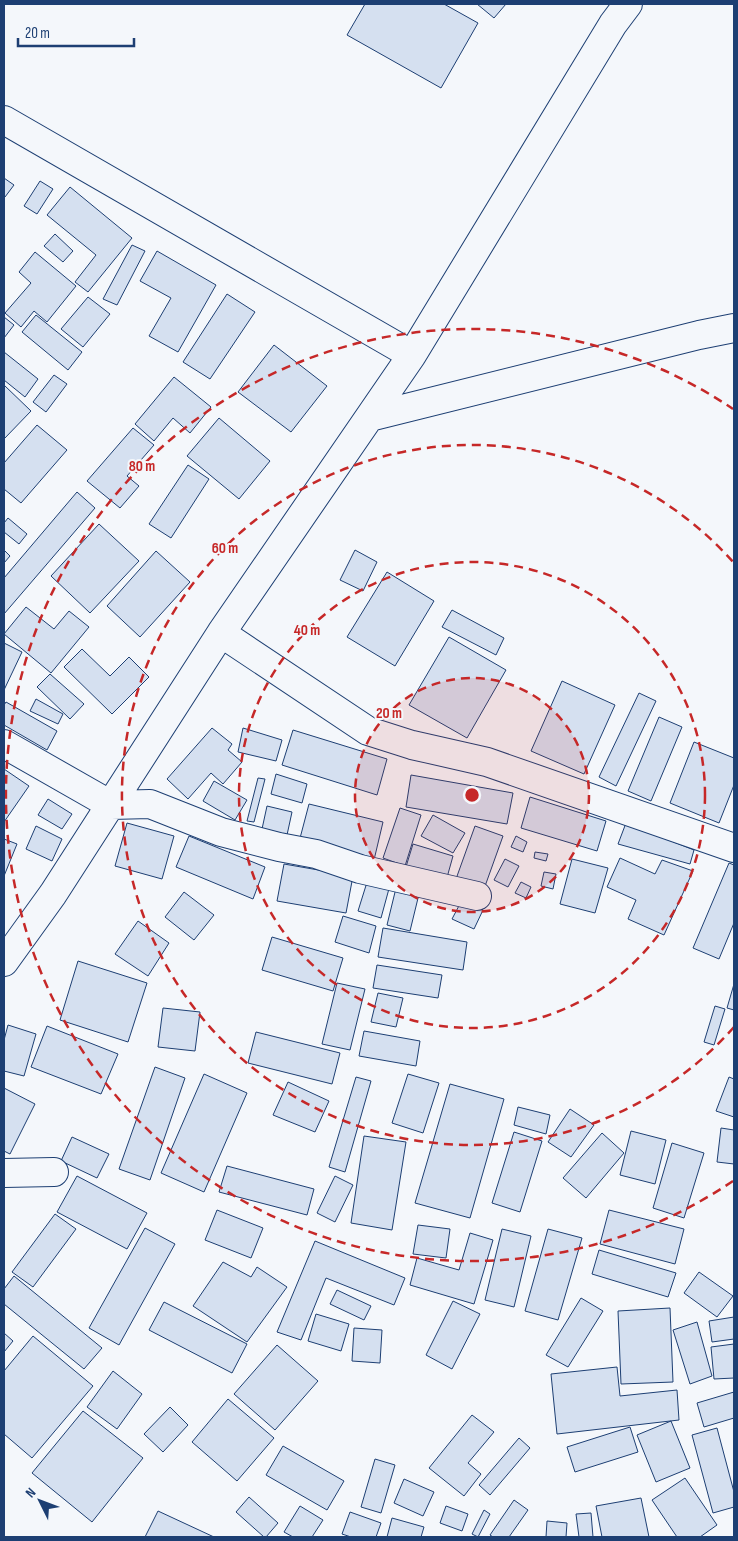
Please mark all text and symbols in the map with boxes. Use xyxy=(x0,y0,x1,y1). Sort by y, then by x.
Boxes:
scale bar xyxy=(18,15,134,47)
text: 20 m xyxy=(25,24,50,43)
text: 80 m xyxy=(129,457,155,476)
text: 60 m xyxy=(212,539,238,558)
text: 40 m xyxy=(294,621,320,640)
text: 20 m xyxy=(376,704,402,723)
centre of rings xyxy=(463,786,481,804)
north arrow xyxy=(15,1476,65,1526)
text: N xyxy=(22,1484,40,1501)

